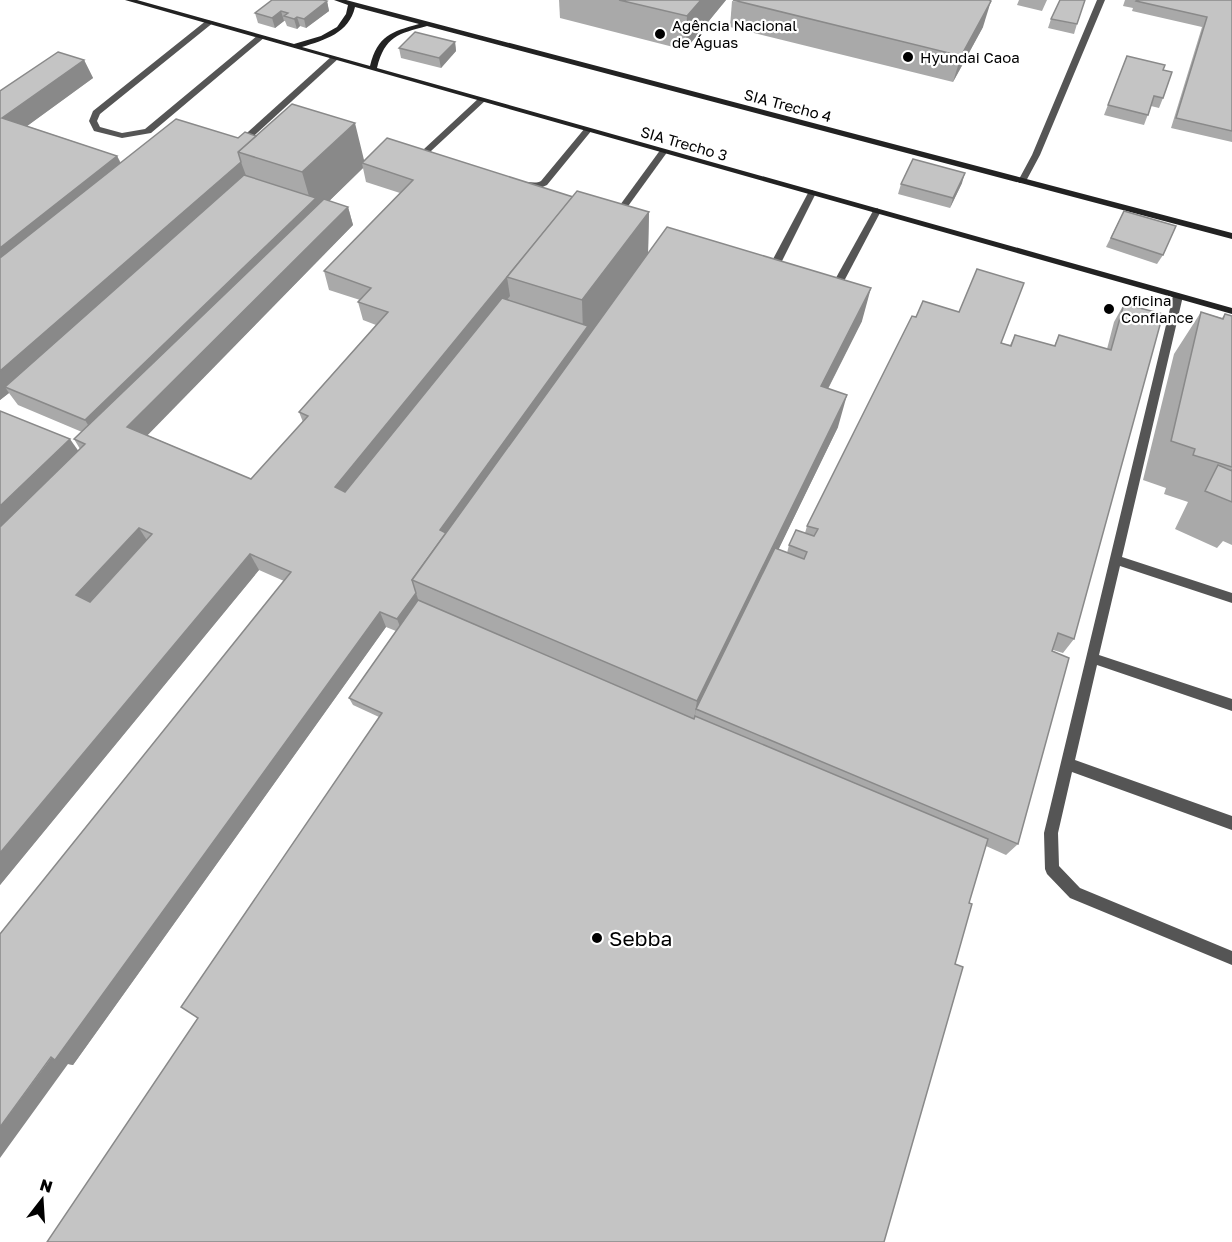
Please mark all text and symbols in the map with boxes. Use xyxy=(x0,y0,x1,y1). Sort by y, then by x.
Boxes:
place label: Agência Nacional de Águas xyxy=(672,16,797,51)
marker: Agência Nacional de Águas xyxy=(653,27,667,41)
place label: Hyundai Caoa xyxy=(920,48,1020,66)
marker: Hyundai Caoa xyxy=(901,50,915,64)
street label: SIA Trecho 4 xyxy=(742,85,834,125)
street label: SIA Trecho 3 xyxy=(639,122,729,164)
place label: Oficina Confiance xyxy=(1121,291,1194,326)
marker: Oficina Confiance xyxy=(1102,302,1116,316)
place label: Sebba xyxy=(609,925,672,951)
marker: Sebba xyxy=(590,931,604,945)
north arrow xyxy=(12,1170,72,1230)
text: N xyxy=(38,1174,55,1197)

